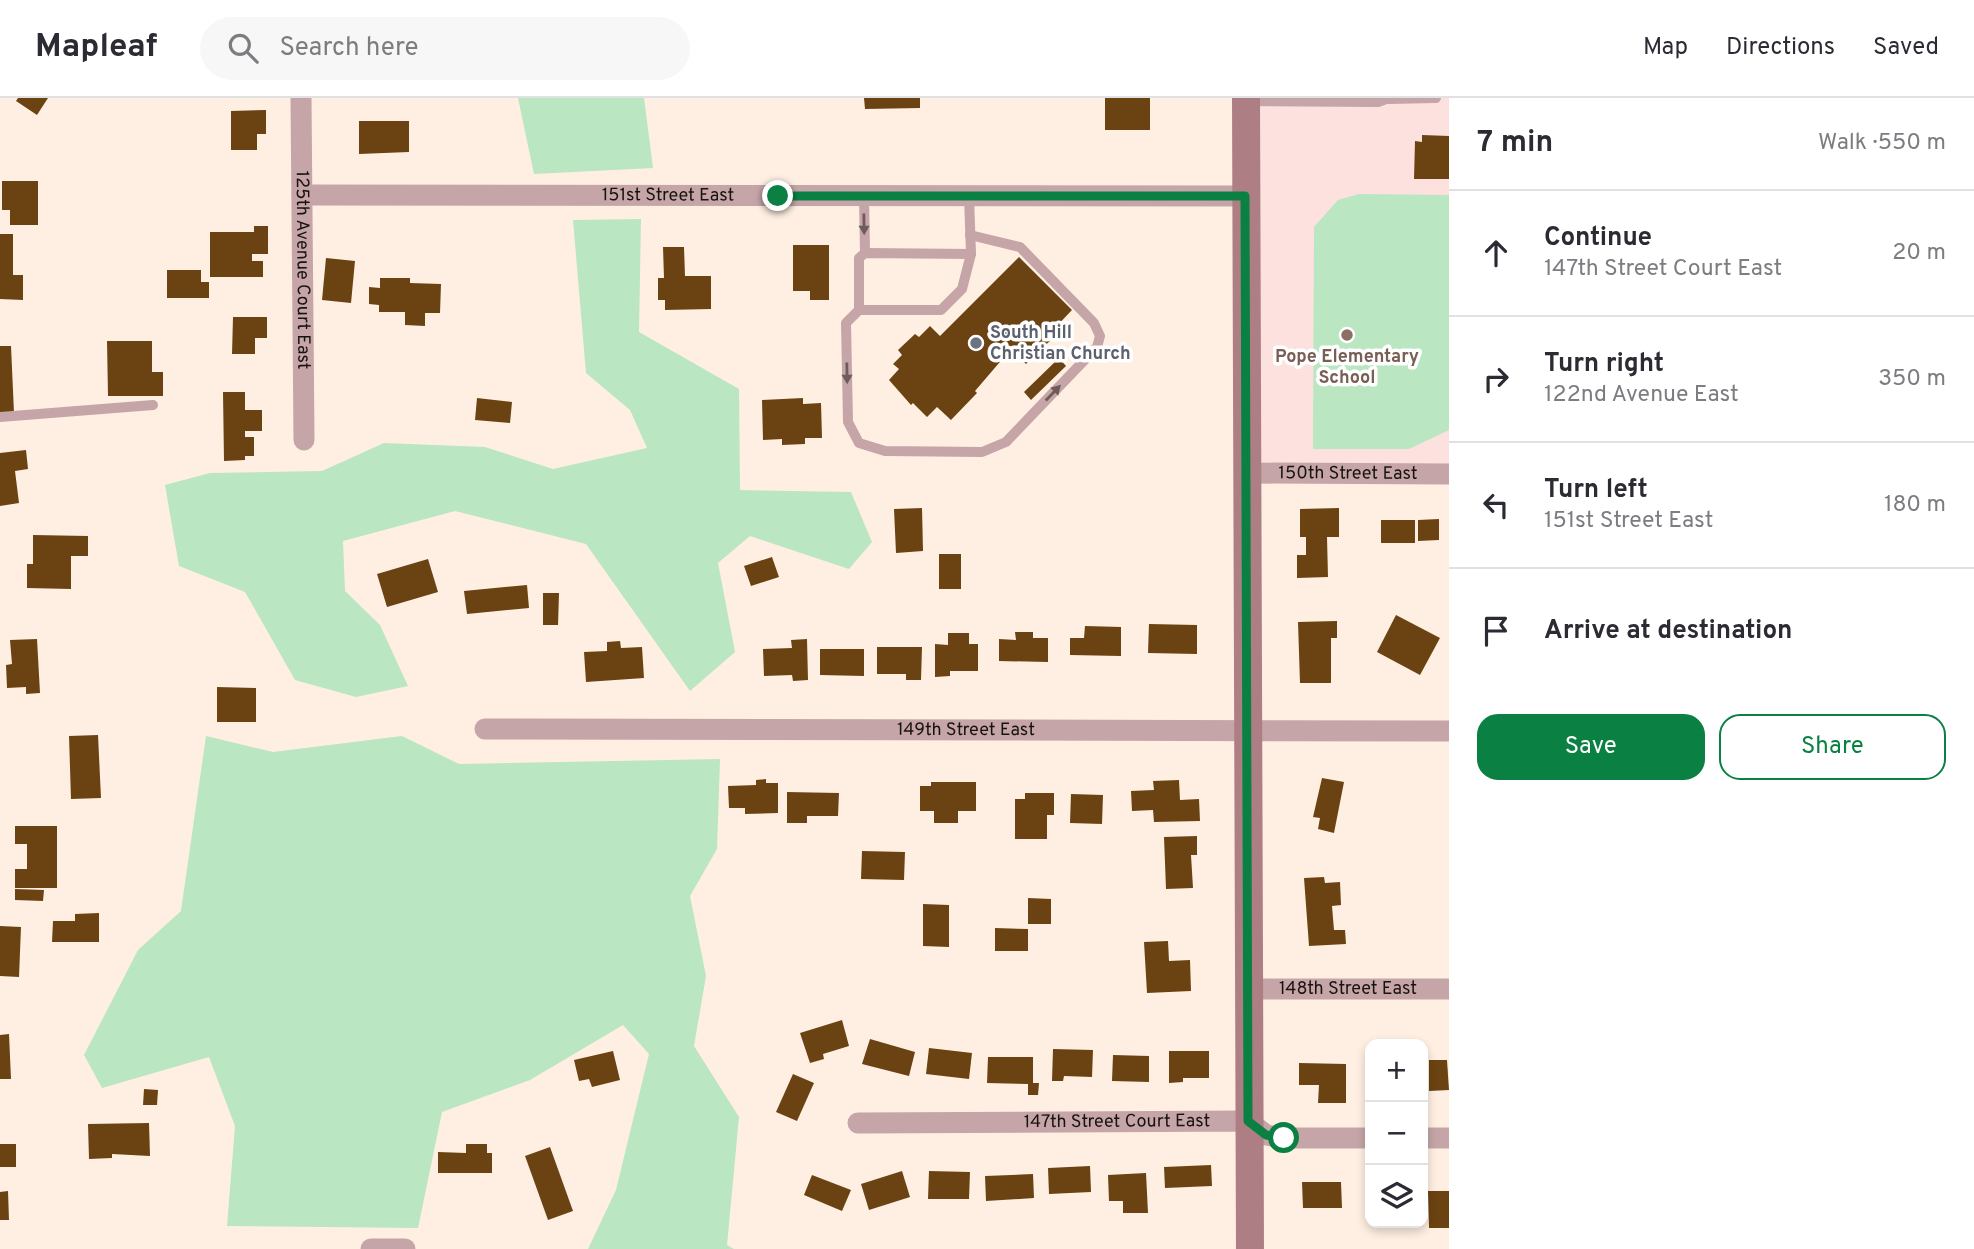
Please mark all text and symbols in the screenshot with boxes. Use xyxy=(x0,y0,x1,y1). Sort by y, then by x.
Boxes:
search box xyxy=(200,17,690,80)
text: Mapleaf xyxy=(35,27,158,69)
icon: search xyxy=(224,29,262,67)
text: Search here xyxy=(280,32,418,65)
text: Map xyxy=(1643,33,1688,63)
text: Directions xyxy=(1726,33,1835,63)
text: Saved xyxy=(1873,33,1939,63)
text: 7 min xyxy=(1477,125,1553,162)
text: Walk · 550 m xyxy=(1818,129,1946,158)
street label: 125th Avenue Court East xyxy=(290,170,315,370)
route end xyxy=(762,180,793,211)
street label: 151st Street East xyxy=(602,184,734,207)
one-way arrow xyxy=(859,213,870,235)
text: Continue xyxy=(1544,222,1652,255)
icon: ahead xyxy=(1477,234,1515,272)
text: 20 m xyxy=(1892,239,1946,268)
text: 147th Street Court East xyxy=(1544,255,1782,284)
place label: South Hill Christian Church xyxy=(990,322,1131,366)
marker: Pope Elementary School xyxy=(1339,327,1355,343)
marker: South Hill Christian Church xyxy=(968,335,984,351)
place label: Pope Elementary School xyxy=(1275,346,1419,390)
text: Turn right xyxy=(1544,348,1664,381)
icon: right xyxy=(1477,360,1515,398)
one-way arrow xyxy=(841,362,853,384)
text: 350 m xyxy=(1878,365,1946,394)
text: 122nd Avenue East xyxy=(1544,381,1739,410)
one-way arrow xyxy=(1044,385,1060,402)
street label: 150th Street East xyxy=(1278,462,1418,485)
text: Turn left xyxy=(1544,474,1648,507)
icon: left xyxy=(1477,486,1515,524)
text: 180 m xyxy=(1884,491,1946,520)
text: 151st Street East xyxy=(1544,507,1713,536)
icon: arrive xyxy=(1477,612,1515,650)
text: Arrive at destination xyxy=(1544,615,1792,648)
button: Save xyxy=(1477,714,1705,780)
button: Share xyxy=(1719,714,1946,780)
street label: 149th Street East xyxy=(897,718,1035,742)
street label: 148th Street East xyxy=(1279,978,1417,1001)
map controls xyxy=(1365,1039,1428,1228)
button: + xyxy=(1365,1039,1428,1102)
button: − xyxy=(1365,1102,1428,1165)
street label: 147th Street Court East xyxy=(1024,1110,1210,1134)
route start xyxy=(1268,1122,1299,1153)
button: layers xyxy=(1365,1165,1428,1228)

